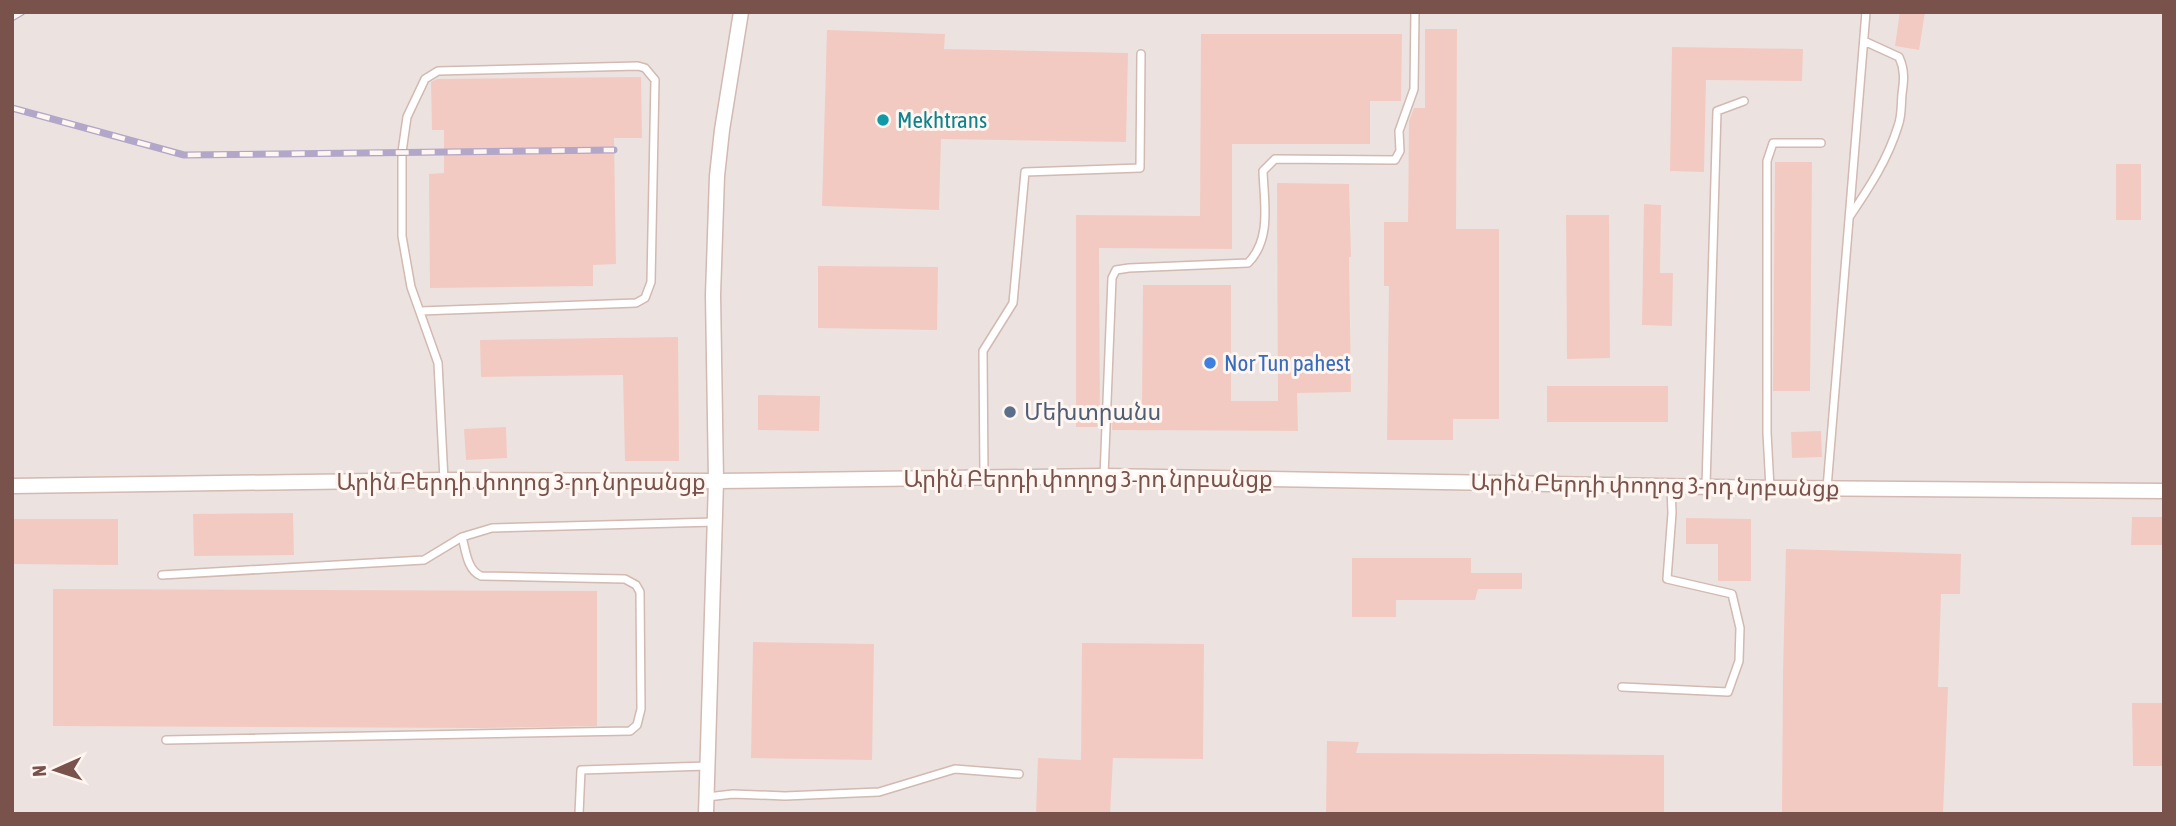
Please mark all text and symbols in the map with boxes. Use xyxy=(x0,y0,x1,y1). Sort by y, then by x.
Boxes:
place label: Mekhtrans xyxy=(897,107,987,133)
marker: Mekhtrans xyxy=(875,112,891,128)
place label: Nor Tun pahest xyxy=(1224,350,1351,376)
marker: Nor Tun pahest xyxy=(1202,355,1218,371)
place label: Մեխտրանս xyxy=(1024,399,1161,426)
marker: Մեխտրանս xyxy=(1002,404,1018,420)
street label: Արին Բերդի փողոց 3-րդ նրբանցք xyxy=(903,466,1273,493)
street label: Արին Բերդի փողոց 3-րդ նրբանցք xyxy=(336,469,706,496)
street label: Արին Բերդի փողոց 3-րդ նրբանցք xyxy=(1470,469,1840,502)
north arrow xyxy=(21,735,91,805)
text: N xyxy=(28,765,50,777)

